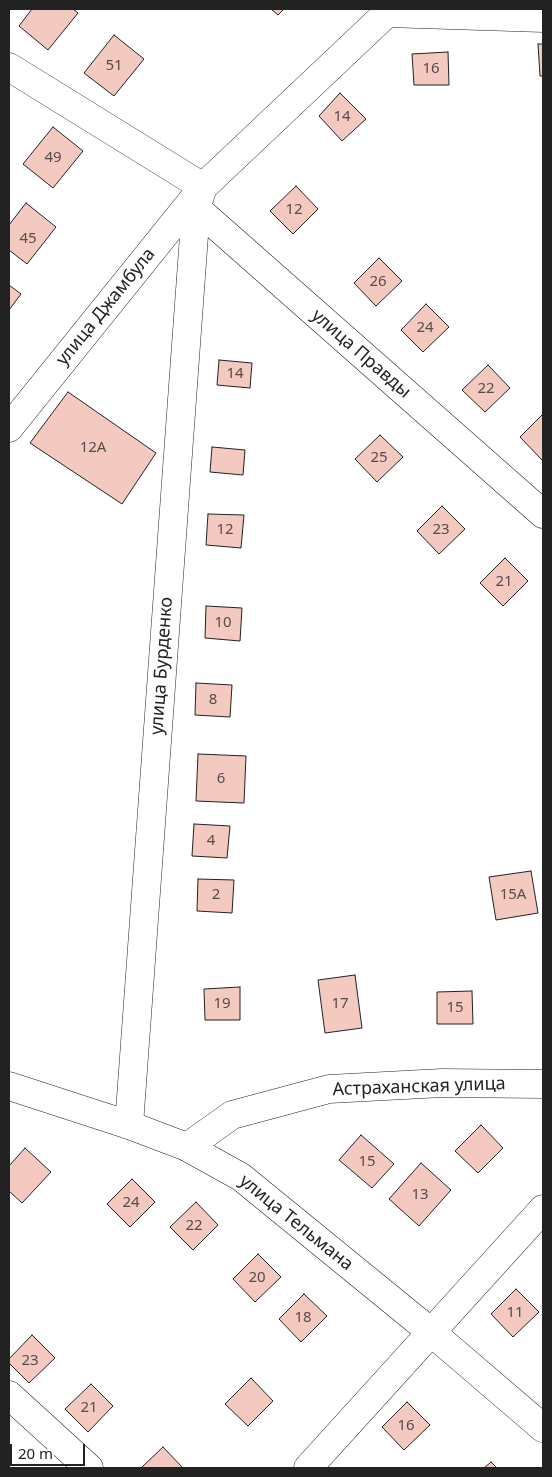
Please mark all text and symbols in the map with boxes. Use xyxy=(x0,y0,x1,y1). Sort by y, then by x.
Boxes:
house number: 51 xyxy=(105,57,123,75)
house number: 16 xyxy=(422,60,440,78)
house number: 14 xyxy=(333,108,351,126)
house number: 49 xyxy=(44,149,62,167)
house number: 12 xyxy=(285,201,303,219)
house number: 45 xyxy=(19,230,37,248)
street label: улица Джамбула xyxy=(52,244,160,370)
house number: 26 xyxy=(369,273,387,291)
street label: улица Правды xyxy=(307,305,415,403)
house number: 24 xyxy=(416,319,434,337)
house number: 14 xyxy=(226,365,244,383)
house number: 22 xyxy=(477,380,495,398)
house number: 12А xyxy=(80,439,106,457)
house number: 25 xyxy=(370,449,388,467)
house number: 12 xyxy=(216,521,234,539)
house number: 23 xyxy=(432,521,450,539)
house number: 21 xyxy=(495,573,513,591)
street label: улица Бурденко xyxy=(146,596,178,736)
house number: 10 xyxy=(214,614,232,632)
house number: 8 xyxy=(209,691,217,709)
house number: 6 xyxy=(217,770,225,788)
house number: 4 xyxy=(207,832,215,850)
house number: 2 xyxy=(212,886,220,904)
house number: 15А xyxy=(500,886,526,904)
house number: 19 xyxy=(213,995,231,1013)
house number: 17 xyxy=(331,995,349,1013)
house number: 15 xyxy=(446,999,464,1017)
street label: Астраханская улица xyxy=(332,1073,506,1101)
house number: 15 xyxy=(358,1153,376,1171)
street label: улица Тельмана xyxy=(235,1170,357,1276)
house number: 13 xyxy=(411,1186,429,1204)
house number: 24 xyxy=(122,1194,140,1212)
house number: 22 xyxy=(185,1217,203,1235)
house number: 20 xyxy=(248,1269,266,1287)
house number: 11 xyxy=(506,1304,524,1322)
house number: 18 xyxy=(294,1309,312,1327)
house number: 23 xyxy=(21,1352,39,1370)
house number: 21 xyxy=(80,1399,98,1417)
house number: 16 xyxy=(397,1417,415,1435)
scale bar xyxy=(12,1434,88,1466)
text: 20 m xyxy=(18,1443,53,1463)

